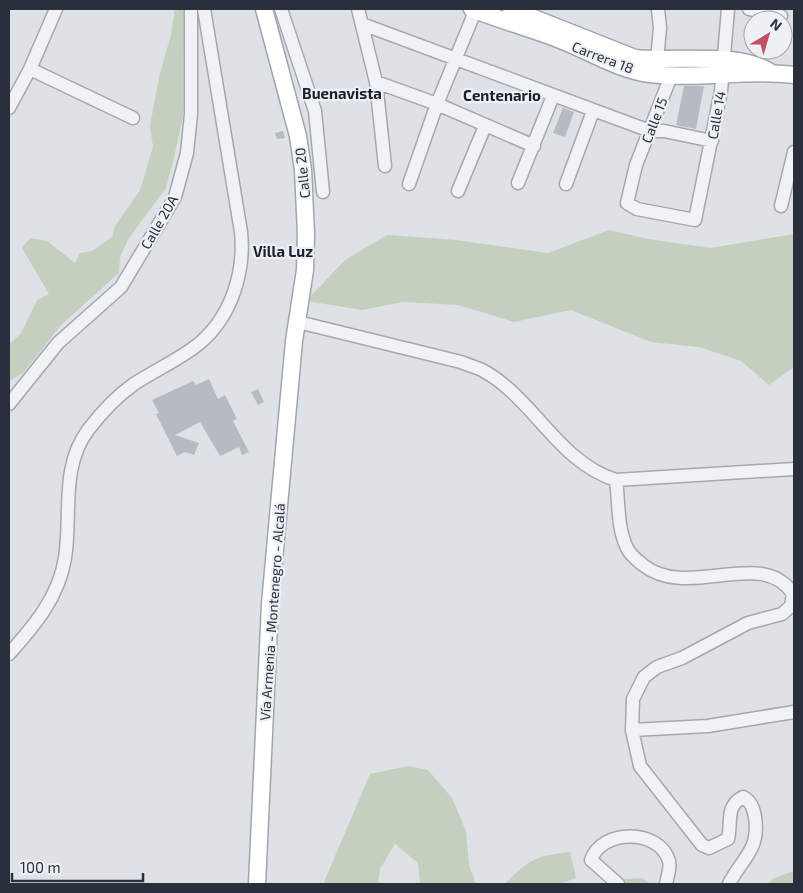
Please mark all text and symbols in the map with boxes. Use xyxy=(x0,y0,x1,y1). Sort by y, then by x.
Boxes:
north arrow xyxy=(743,10,793,60)
text: N xyxy=(767,15,786,34)
street label: Carrera 18 xyxy=(570,37,636,77)
district label: Buenavista xyxy=(302,84,382,102)
district label: Centenario xyxy=(463,86,541,104)
street label: Calle 14 xyxy=(703,89,729,141)
street label: Calle 15 xyxy=(638,95,670,145)
street label: Calle 20 xyxy=(291,147,313,199)
street label: Calle 20A xyxy=(137,192,181,252)
district label: Villa Luz xyxy=(253,242,313,260)
street label: Vía Armenia - Montenegro - Alcalá xyxy=(256,503,288,721)
scale bar xyxy=(12,850,144,882)
text: 100 m xyxy=(20,858,61,876)

